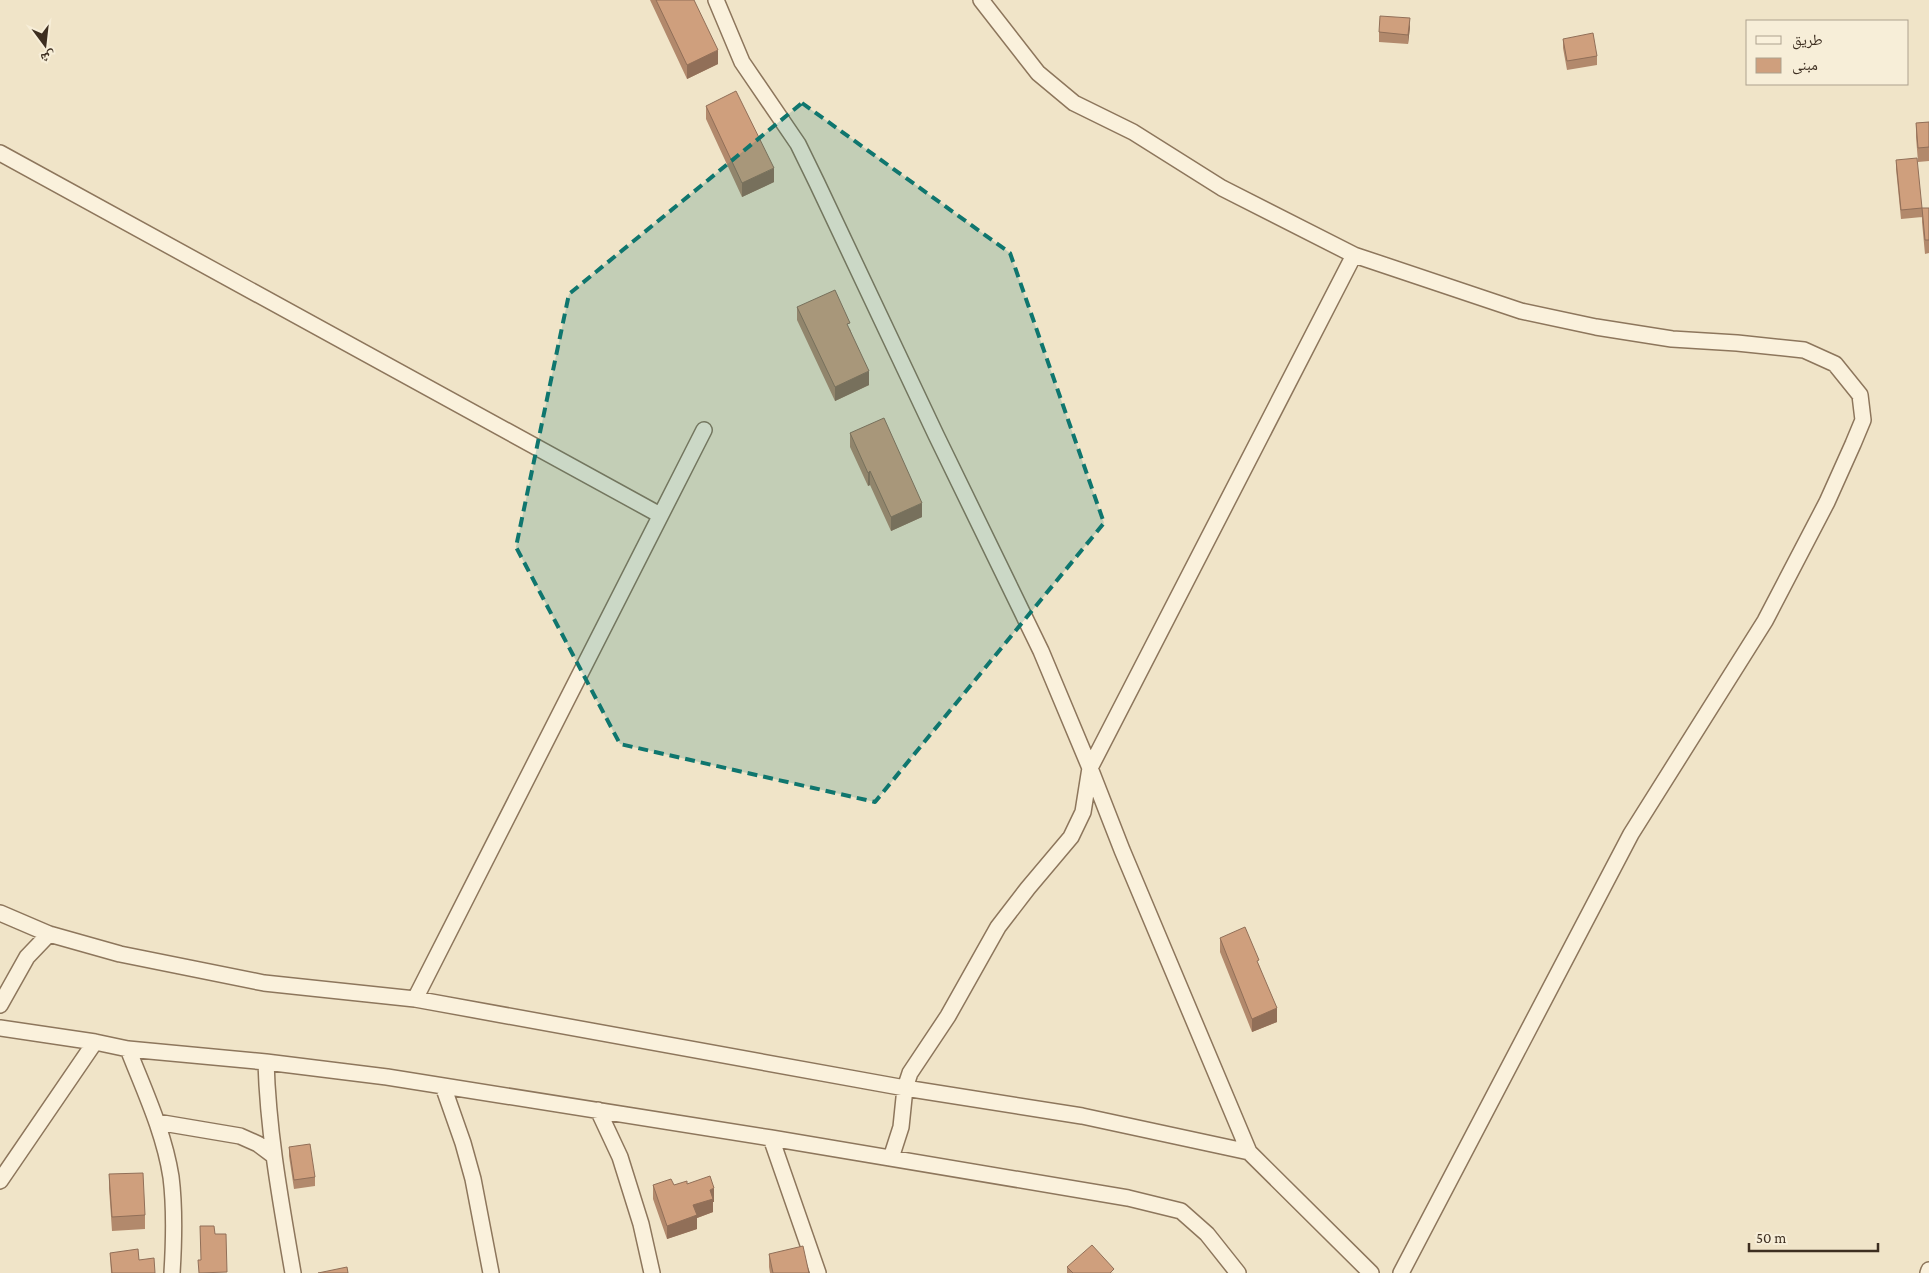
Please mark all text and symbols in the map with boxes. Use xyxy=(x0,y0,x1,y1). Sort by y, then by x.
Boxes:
north arrow xyxy=(20,20,70,70)
legend xyxy=(1746,20,1909,85)
text: طريق xyxy=(1792,32,1823,50)
text: ش xyxy=(39,47,58,67)
text: مبنى xyxy=(1792,57,1818,75)
scale bar xyxy=(1749,1220,1878,1252)
text: 50 m xyxy=(1756,1230,1786,1246)

